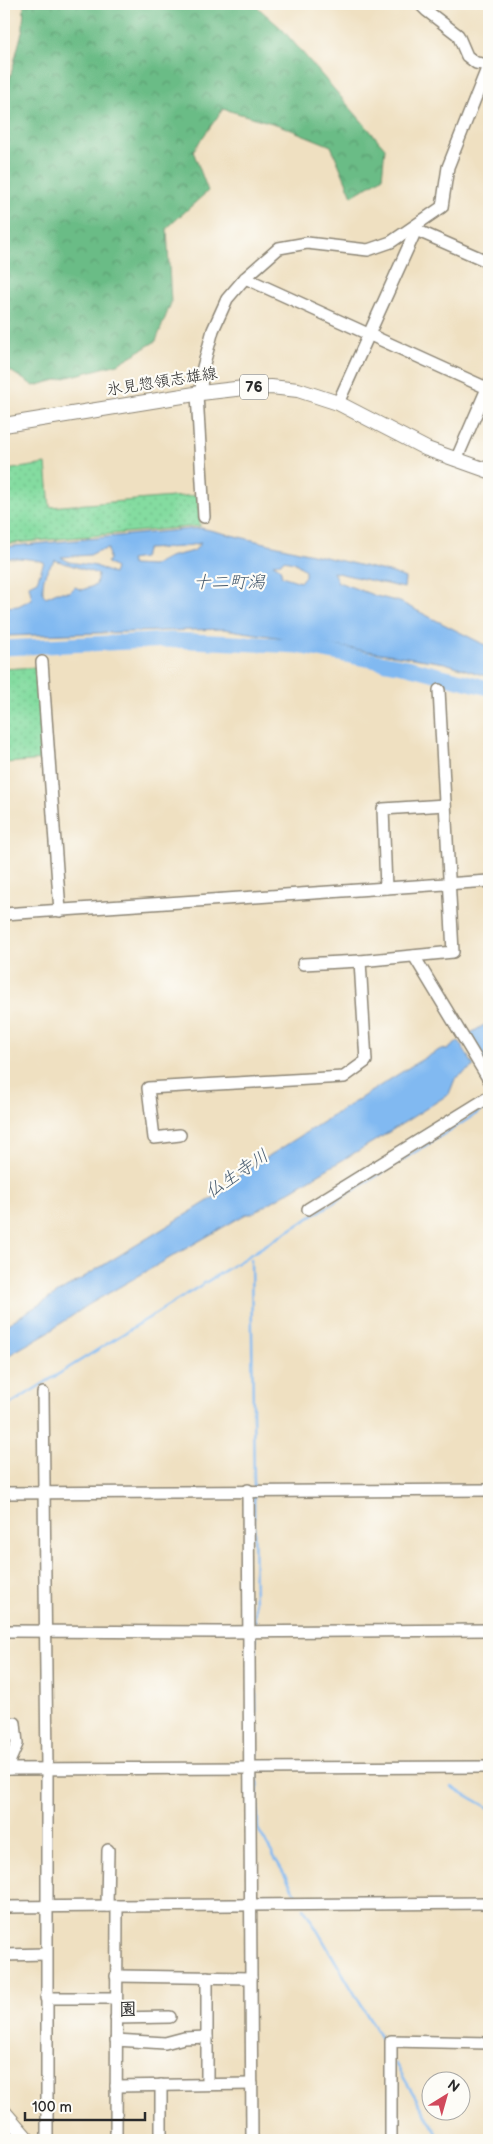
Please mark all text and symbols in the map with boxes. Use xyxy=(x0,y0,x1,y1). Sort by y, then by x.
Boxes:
street label: 氷見惣領志雄線 xyxy=(105,364,219,400)
road number: 76 xyxy=(240,374,268,400)
water label: 十二町潟 xyxy=(193,572,266,593)
water label: 仏生寺川 xyxy=(201,1145,273,1203)
district label: 園 xyxy=(119,1999,137,2020)
north arrow xyxy=(420,2072,470,2122)
text: N xyxy=(444,2076,463,2096)
scale bar xyxy=(25,2089,145,2121)
text: 100 m xyxy=(32,2098,72,2117)

